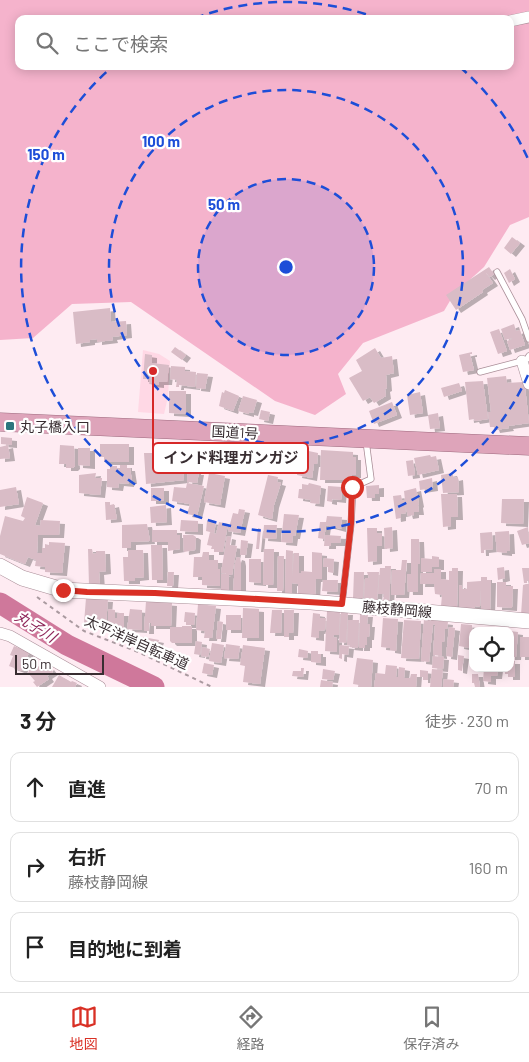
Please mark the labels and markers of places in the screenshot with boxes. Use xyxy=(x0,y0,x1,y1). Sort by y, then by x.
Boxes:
centre of rings xyxy=(277,258,295,276)
place label: 丸子橋入口 xyxy=(20,418,90,435)
marker: 丸子橋入口 xyxy=(4,420,16,432)
callout: インド料理ガンガジ xyxy=(153,443,308,473)

